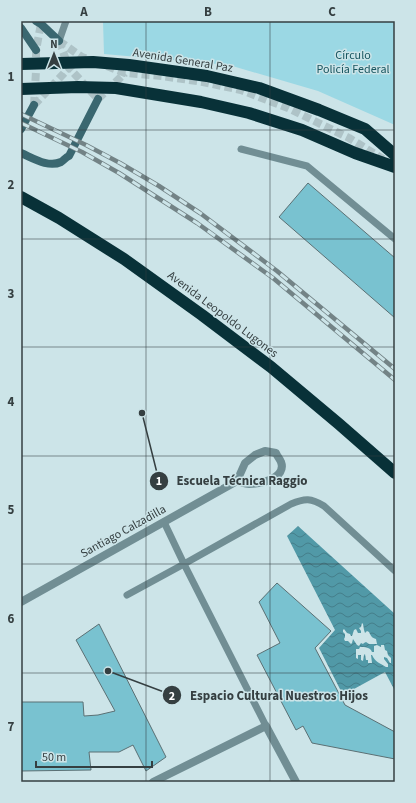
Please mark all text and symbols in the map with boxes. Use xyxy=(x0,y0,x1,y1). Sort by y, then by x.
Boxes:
text: A xyxy=(79,3,88,21)
text: B xyxy=(204,3,212,21)
text: C xyxy=(328,3,336,21)
north arrow xyxy=(34,34,74,74)
text: N xyxy=(50,37,58,52)
street label: Avenida General Paz xyxy=(132,44,234,77)
park label: Círculo Policía Federal xyxy=(316,47,390,78)
text: 1 xyxy=(8,68,15,86)
text: 2 xyxy=(8,176,15,194)
street label: Avenida Leopoldo Lugones xyxy=(164,267,282,362)
text: 3 xyxy=(8,285,15,303)
text: 4 xyxy=(8,393,15,411)
callout: Escuela Técnica Raggio xyxy=(149,468,316,493)
text: Escuela Técnica Raggio xyxy=(176,472,308,490)
text: 1 xyxy=(156,473,162,490)
text: 5 xyxy=(8,501,15,519)
street label: Santiago Calzadilla xyxy=(77,501,169,562)
text: 6 xyxy=(8,610,15,628)
callout: Espacio Cultural Nuestros Hijos xyxy=(162,683,376,708)
text: Espacio Cultural Nuestros Hijos xyxy=(190,687,368,705)
text: 2 xyxy=(169,688,175,705)
text: 7 xyxy=(8,718,15,736)
scale bar xyxy=(36,743,152,769)
text: 50 m xyxy=(42,749,66,766)

